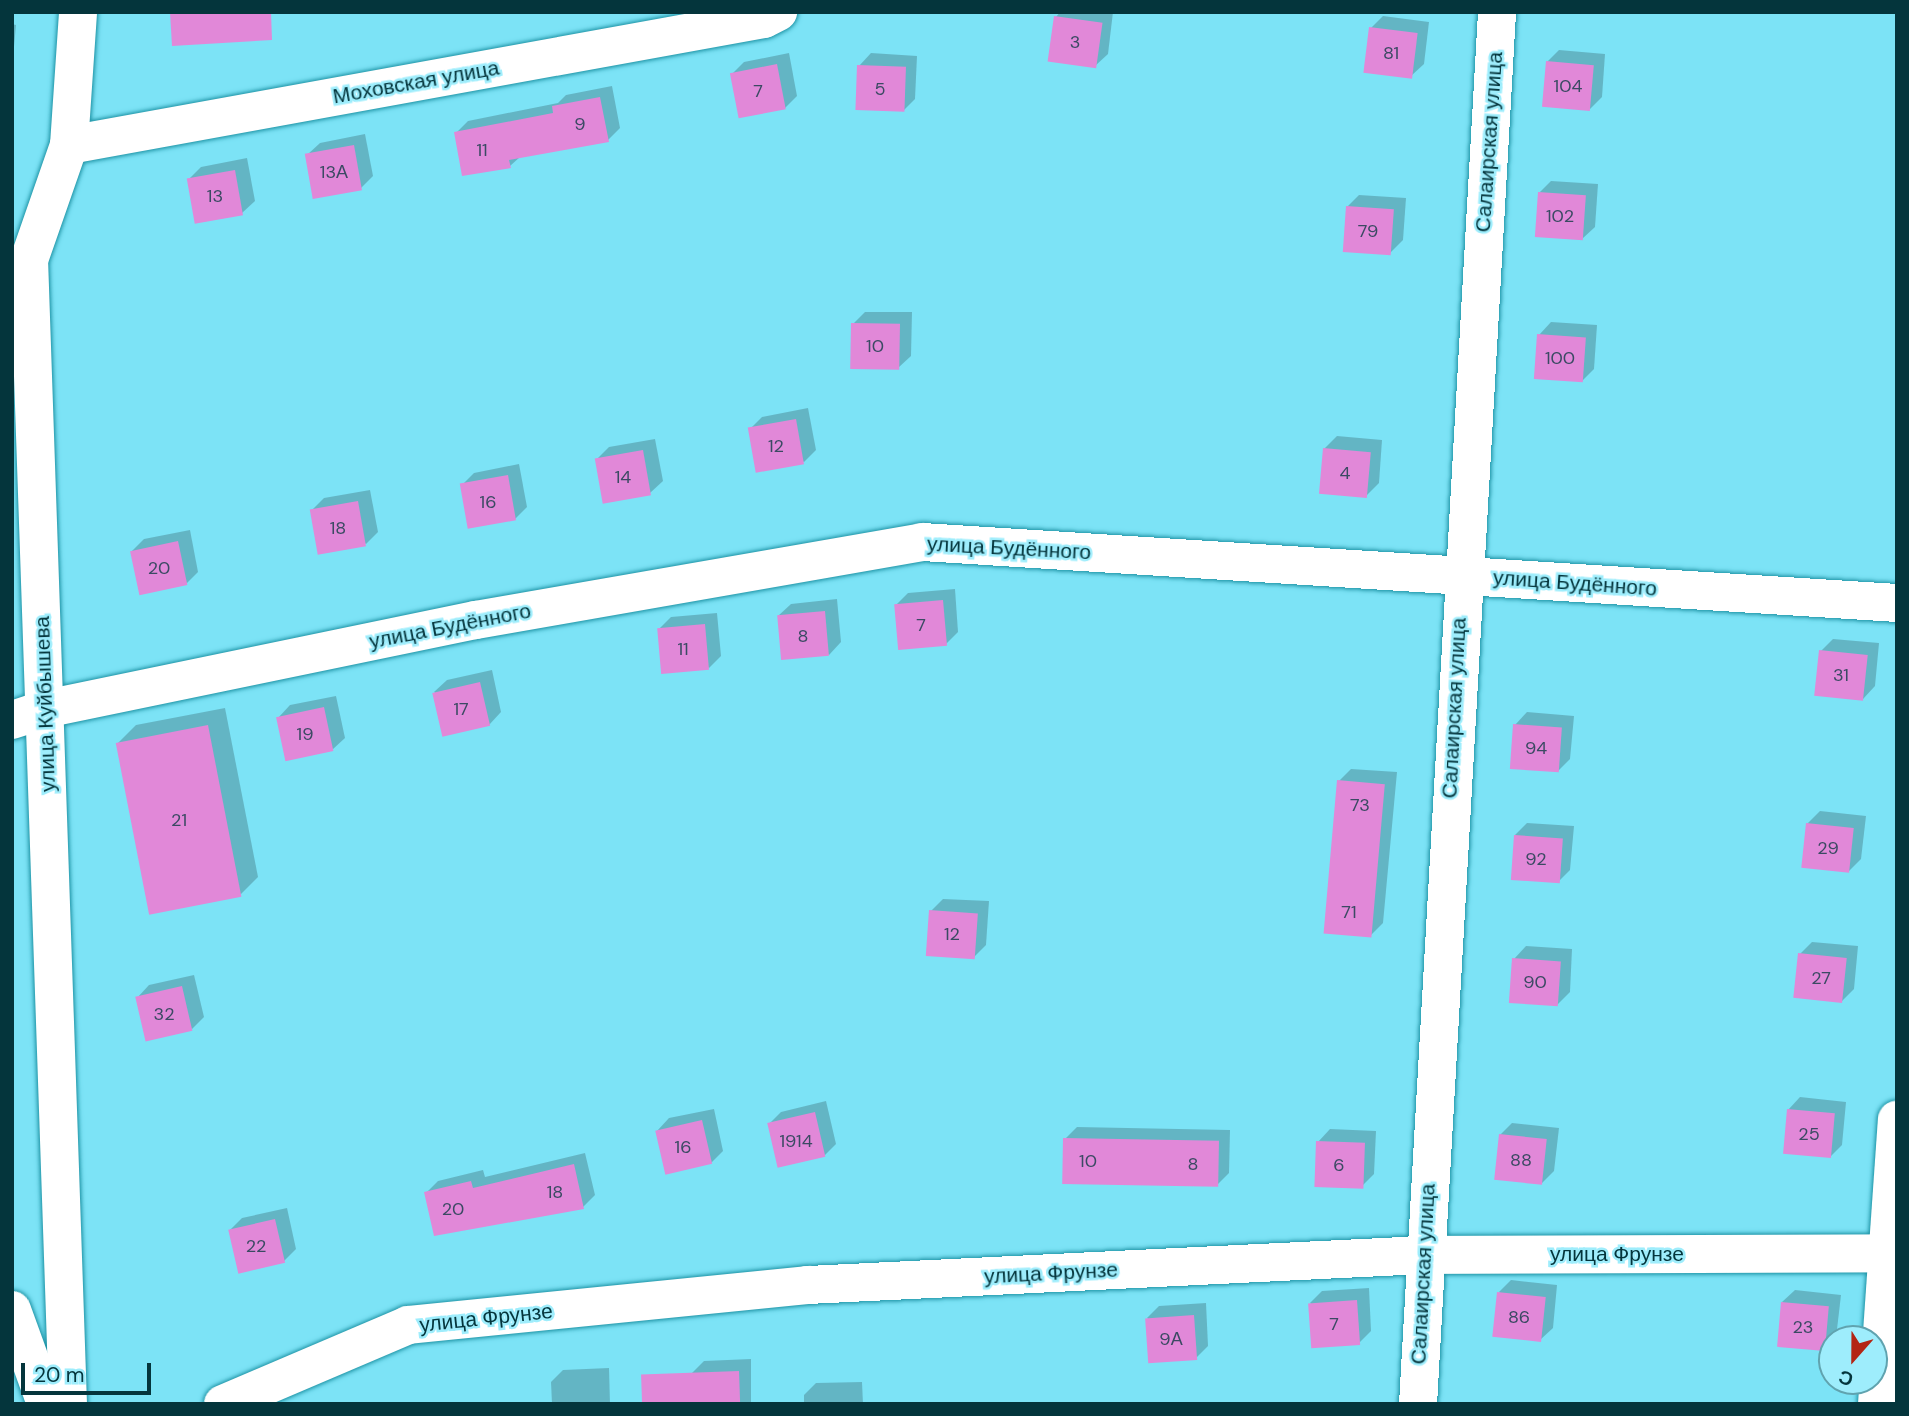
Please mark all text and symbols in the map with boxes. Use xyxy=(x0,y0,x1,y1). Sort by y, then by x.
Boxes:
house number: 3 xyxy=(1070,31,1080,53)
house number: 81 xyxy=(1383,42,1399,64)
street label: Салаирская улица xyxy=(1470,51,1508,233)
street label: Моховская улица xyxy=(331,55,501,109)
house number: 104 xyxy=(1554,75,1582,97)
house number: 5 xyxy=(875,78,885,100)
house number: 7 xyxy=(753,80,763,102)
house number: 9 xyxy=(574,113,586,135)
house number: 11 xyxy=(476,139,488,161)
house number: 13А xyxy=(320,161,348,183)
house number: 13 xyxy=(207,185,223,207)
house number: 102 xyxy=(1546,205,1574,227)
house number: 79 xyxy=(1358,220,1378,242)
house number: 10 xyxy=(866,335,884,357)
house number: 100 xyxy=(1545,347,1575,369)
house number: 12 xyxy=(768,435,784,457)
house number: 4 xyxy=(1340,462,1350,484)
house number: 14 xyxy=(615,466,631,488)
house number: 16 xyxy=(480,491,496,513)
house number: 18 xyxy=(330,517,346,539)
street label: улица Будённого xyxy=(926,531,1092,565)
house number: 20 xyxy=(148,557,170,579)
street label: улица Будённого xyxy=(1492,565,1658,601)
street label: улица Будённого xyxy=(367,598,533,654)
house number: 7 xyxy=(916,614,926,636)
street label: улица Куйбышева xyxy=(29,616,61,792)
street label: Салаирская улица xyxy=(1437,617,1471,799)
house number: 8 xyxy=(798,625,808,647)
house number: 11 xyxy=(677,638,689,660)
house number: 31 xyxy=(1833,664,1849,686)
house number: 17 xyxy=(453,698,469,720)
house number: 19 xyxy=(297,723,313,745)
house number: 94 xyxy=(1525,737,1547,759)
house number: 73 xyxy=(1350,794,1370,816)
house number: 21 xyxy=(171,809,187,831)
house number: 29 xyxy=(1817,837,1839,859)
house number: 92 xyxy=(1525,848,1547,870)
house number: 71 xyxy=(1341,901,1357,923)
house number: 12 xyxy=(944,923,960,945)
house number: 27 xyxy=(1811,967,1831,989)
house number: 90 xyxy=(1523,971,1547,993)
house number: 32 xyxy=(153,1003,175,1025)
house number: 25 xyxy=(1798,1123,1820,1145)
house number: 1914 xyxy=(779,1130,813,1152)
house number: 16 xyxy=(675,1136,691,1158)
house number: 88 xyxy=(1510,1149,1532,1171)
house number: 10 xyxy=(1079,1150,1097,1172)
house number: 8 xyxy=(1188,1153,1198,1175)
house number: 6 xyxy=(1333,1154,1345,1176)
house number: 18 xyxy=(547,1181,563,1203)
street label: Салаирская улица xyxy=(1406,1183,1440,1365)
house number: 20 xyxy=(442,1198,464,1220)
house number: 22 xyxy=(246,1235,266,1257)
street label: улица Фрунзе xyxy=(1550,1241,1684,1267)
street label: улица Фрунзе xyxy=(983,1257,1119,1289)
street label: улица Фрунзе xyxy=(418,1298,554,1338)
house number: 86 xyxy=(1508,1306,1530,1328)
house number: 7 xyxy=(1329,1313,1339,1335)
house number: 23 xyxy=(1792,1316,1814,1338)
north arrow xyxy=(1818,1325,1888,1395)
house number: 9А xyxy=(1159,1328,1183,1350)
scale bar xyxy=(24,1350,154,1394)
text: 20 m xyxy=(34,1361,85,1389)
text: С xyxy=(1835,1364,1857,1392)

